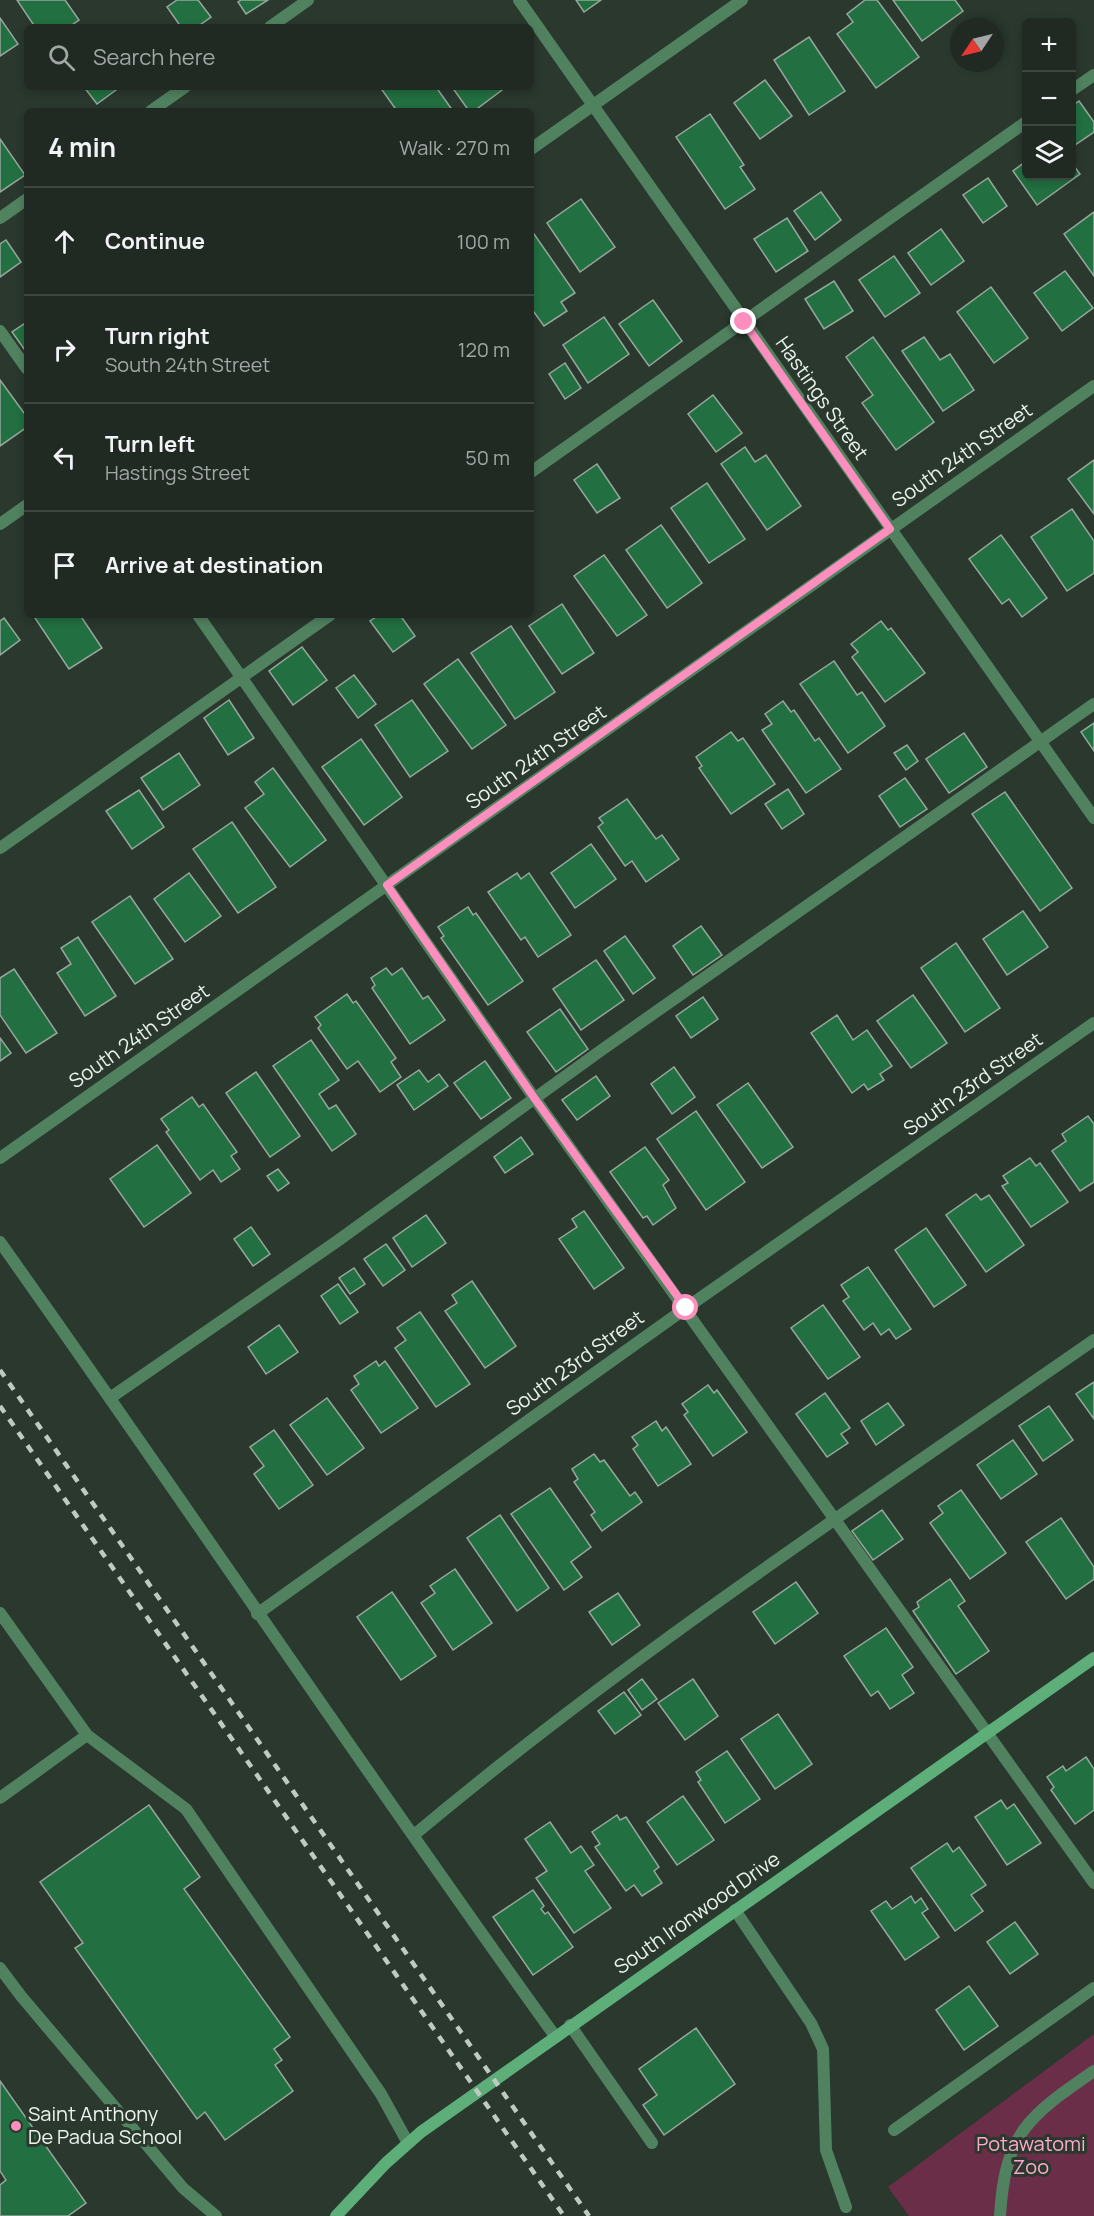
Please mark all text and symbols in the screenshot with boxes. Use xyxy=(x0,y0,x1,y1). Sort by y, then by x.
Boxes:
north arrow xyxy=(950,18,1004,72)
map controls xyxy=(1022,18,1076,180)
button: + xyxy=(1022,18,1076,72)
search box xyxy=(24,24,534,90)
icon: search xyxy=(45,41,78,74)
text: Search here xyxy=(93,42,215,72)
button: − xyxy=(1022,72,1076,126)
button: layers xyxy=(1022,126,1076,180)
text: 4 min xyxy=(48,129,116,165)
text: Walk · 270 m xyxy=(399,134,510,161)
icon: ahead xyxy=(48,225,81,258)
text: Continue xyxy=(105,226,205,256)
text: 100 m xyxy=(457,228,510,255)
route end xyxy=(730,308,756,334)
text: Turn right xyxy=(105,321,210,351)
street label: Hastings Street xyxy=(770,331,875,465)
icon: right xyxy=(48,333,81,366)
text: 120 m xyxy=(458,336,510,363)
text: South 24th Street xyxy=(105,351,270,378)
street label: South 24th Street xyxy=(886,396,1037,513)
text: Turn left xyxy=(105,429,195,459)
icon: left xyxy=(48,441,81,474)
text: 50 m xyxy=(465,444,510,471)
text: Hastings Street xyxy=(105,459,250,486)
icon: arrive xyxy=(48,549,81,582)
text: Arrive at destination xyxy=(105,550,323,580)
street label: South 24th Street xyxy=(460,698,611,815)
street label: South 24th Street xyxy=(63,977,214,1094)
street label: South 23rd Street xyxy=(898,1025,1048,1142)
route start xyxy=(672,1294,698,1320)
street label: South 23rd Street xyxy=(500,1303,649,1422)
street label: South Ironwood Drive xyxy=(608,1845,785,1980)
place label: Saint Anthony De Padua School xyxy=(28,2100,182,2150)
marker: Saint Anthony De Padua School xyxy=(9,2119,23,2133)
park label: Potawatomi Zoo xyxy=(976,2130,1086,2180)

